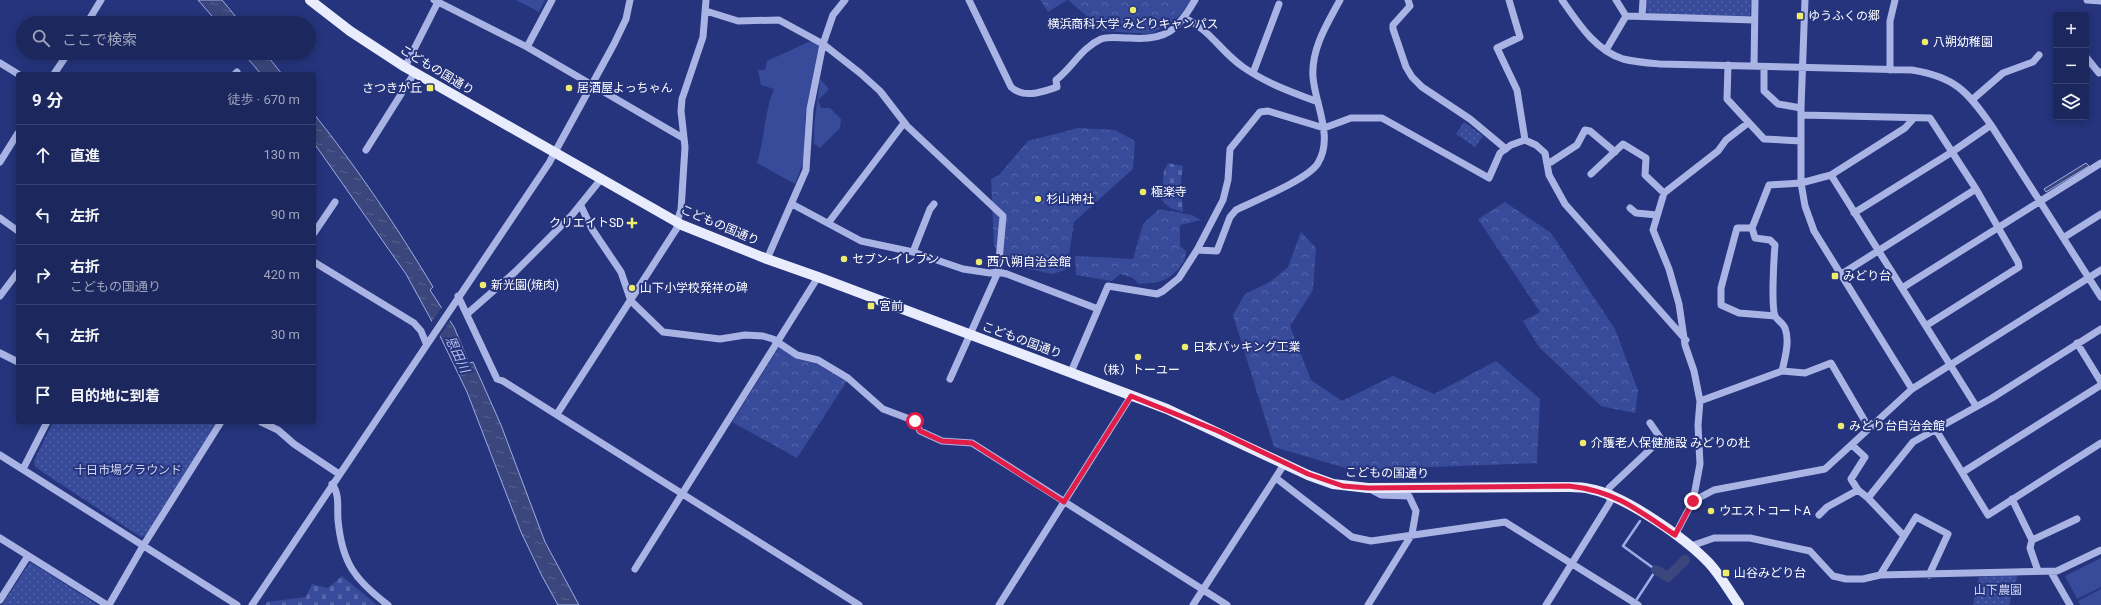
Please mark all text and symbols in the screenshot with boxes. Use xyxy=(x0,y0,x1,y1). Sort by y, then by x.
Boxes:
marker: 横浜商科大学 みどりキャンパス xyxy=(1128,5,1138,15)
place label: ゆうふくの郷 xyxy=(1808,9,1880,23)
marker: ゆうふくの郷 xyxy=(1795,11,1805,21)
map controls xyxy=(2053,12,2089,120)
button: + xyxy=(2053,12,2089,48)
search box xyxy=(16,16,316,60)
place label: 横浜商科大学 みどりキャンパス xyxy=(1048,17,1218,31)
icon: search xyxy=(30,27,52,49)
text: ここで検索 xyxy=(62,31,137,49)
place label: 八朔幼稚園 xyxy=(1933,35,1993,49)
marker: 八朔幼稚園 xyxy=(1920,37,1930,47)
street label: こどもの国通り xyxy=(397,42,477,98)
button: − xyxy=(2053,48,2089,84)
place label: さつきが丘 xyxy=(362,81,422,95)
place label: 居酒屋よっちゃん xyxy=(577,81,673,95)
marker: さつきが丘 xyxy=(425,83,435,93)
marker: 居酒屋よっちゃん xyxy=(564,83,574,93)
button: layers xyxy=(2053,84,2089,120)
text: 9 分 xyxy=(32,90,63,110)
text: 徒歩 · 670 m xyxy=(228,92,300,107)
icon: ahead xyxy=(32,144,54,166)
text: 直進 xyxy=(70,147,100,165)
text: 130 m xyxy=(263,147,300,162)
place label: 極楽寺 xyxy=(1151,185,1187,199)
marker: 極楽寺 xyxy=(1138,187,1148,197)
place label: 杉山神社 xyxy=(1046,192,1094,206)
marker: 杉山神社 xyxy=(1033,194,1043,204)
street label: こどもの国通り xyxy=(679,202,761,248)
icon: left xyxy=(32,204,54,226)
text: 左折 xyxy=(70,207,100,225)
text: 90 m xyxy=(271,207,300,222)
place label: クリエイトSD xyxy=(549,216,624,230)
marker: クリエイトSD xyxy=(627,218,637,228)
place label: セブン-イレブン xyxy=(852,252,939,266)
marker: セブン-イレブン xyxy=(839,254,849,264)
place label: 西八朔自治会館 xyxy=(987,255,1071,269)
marker: 西八朔自治会館 xyxy=(974,257,984,267)
text: 右折 xyxy=(70,258,100,276)
icon: right xyxy=(32,264,54,286)
text: 420 m xyxy=(263,267,300,282)
place label: みどり台 xyxy=(1843,269,1891,283)
marker: みどり台 xyxy=(1830,271,1840,281)
place label: 新光園(焼肉) xyxy=(491,278,559,292)
text: こどもの国通り xyxy=(70,279,161,294)
marker: 新光園(焼肉) xyxy=(478,280,488,290)
place label: 山下小学校発祥の碑 xyxy=(640,281,748,295)
marker: 山下小学校発祥の碑 xyxy=(627,283,637,293)
place label: 宮前 xyxy=(879,299,903,313)
marker: 宮前 xyxy=(866,301,876,311)
street label: こどもの国通り xyxy=(980,319,1064,361)
icon: left xyxy=(32,324,54,346)
text: 左折 xyxy=(70,327,100,345)
text: 30 m xyxy=(271,327,300,342)
water label: 恩田川 xyxy=(443,333,473,377)
place label: 日本パッキング工業 xyxy=(1193,340,1301,354)
marker: 日本パッキング工業 xyxy=(1180,342,1190,352)
marker: （株）トーユー xyxy=(1133,352,1143,362)
place label: （株）トーユー xyxy=(1096,363,1180,377)
icon: arrive xyxy=(32,384,54,406)
text: 目的地に到着 xyxy=(70,387,160,405)
route start xyxy=(906,412,924,430)
place label: みどり台自治会館 xyxy=(1849,419,1945,433)
marker: みどり台自治会館 xyxy=(1836,421,1846,431)
place label: 介護老人保健施設 みどりの杜 xyxy=(1591,436,1750,450)
marker: 介護老人保健施設 みどりの杜 xyxy=(1578,438,1588,448)
park label: 十日市場グラウンド xyxy=(74,463,182,477)
street label: こどもの国通り xyxy=(1345,465,1429,481)
route end xyxy=(1684,492,1702,510)
place label: ウエストコートA xyxy=(1719,504,1811,518)
marker: ウエストコートA xyxy=(1706,506,1716,516)
place label: 山谷みどり台 xyxy=(1734,566,1806,580)
marker: 山谷みどり台 xyxy=(1721,568,1731,578)
park label: 山下農園 xyxy=(1974,583,2022,597)

